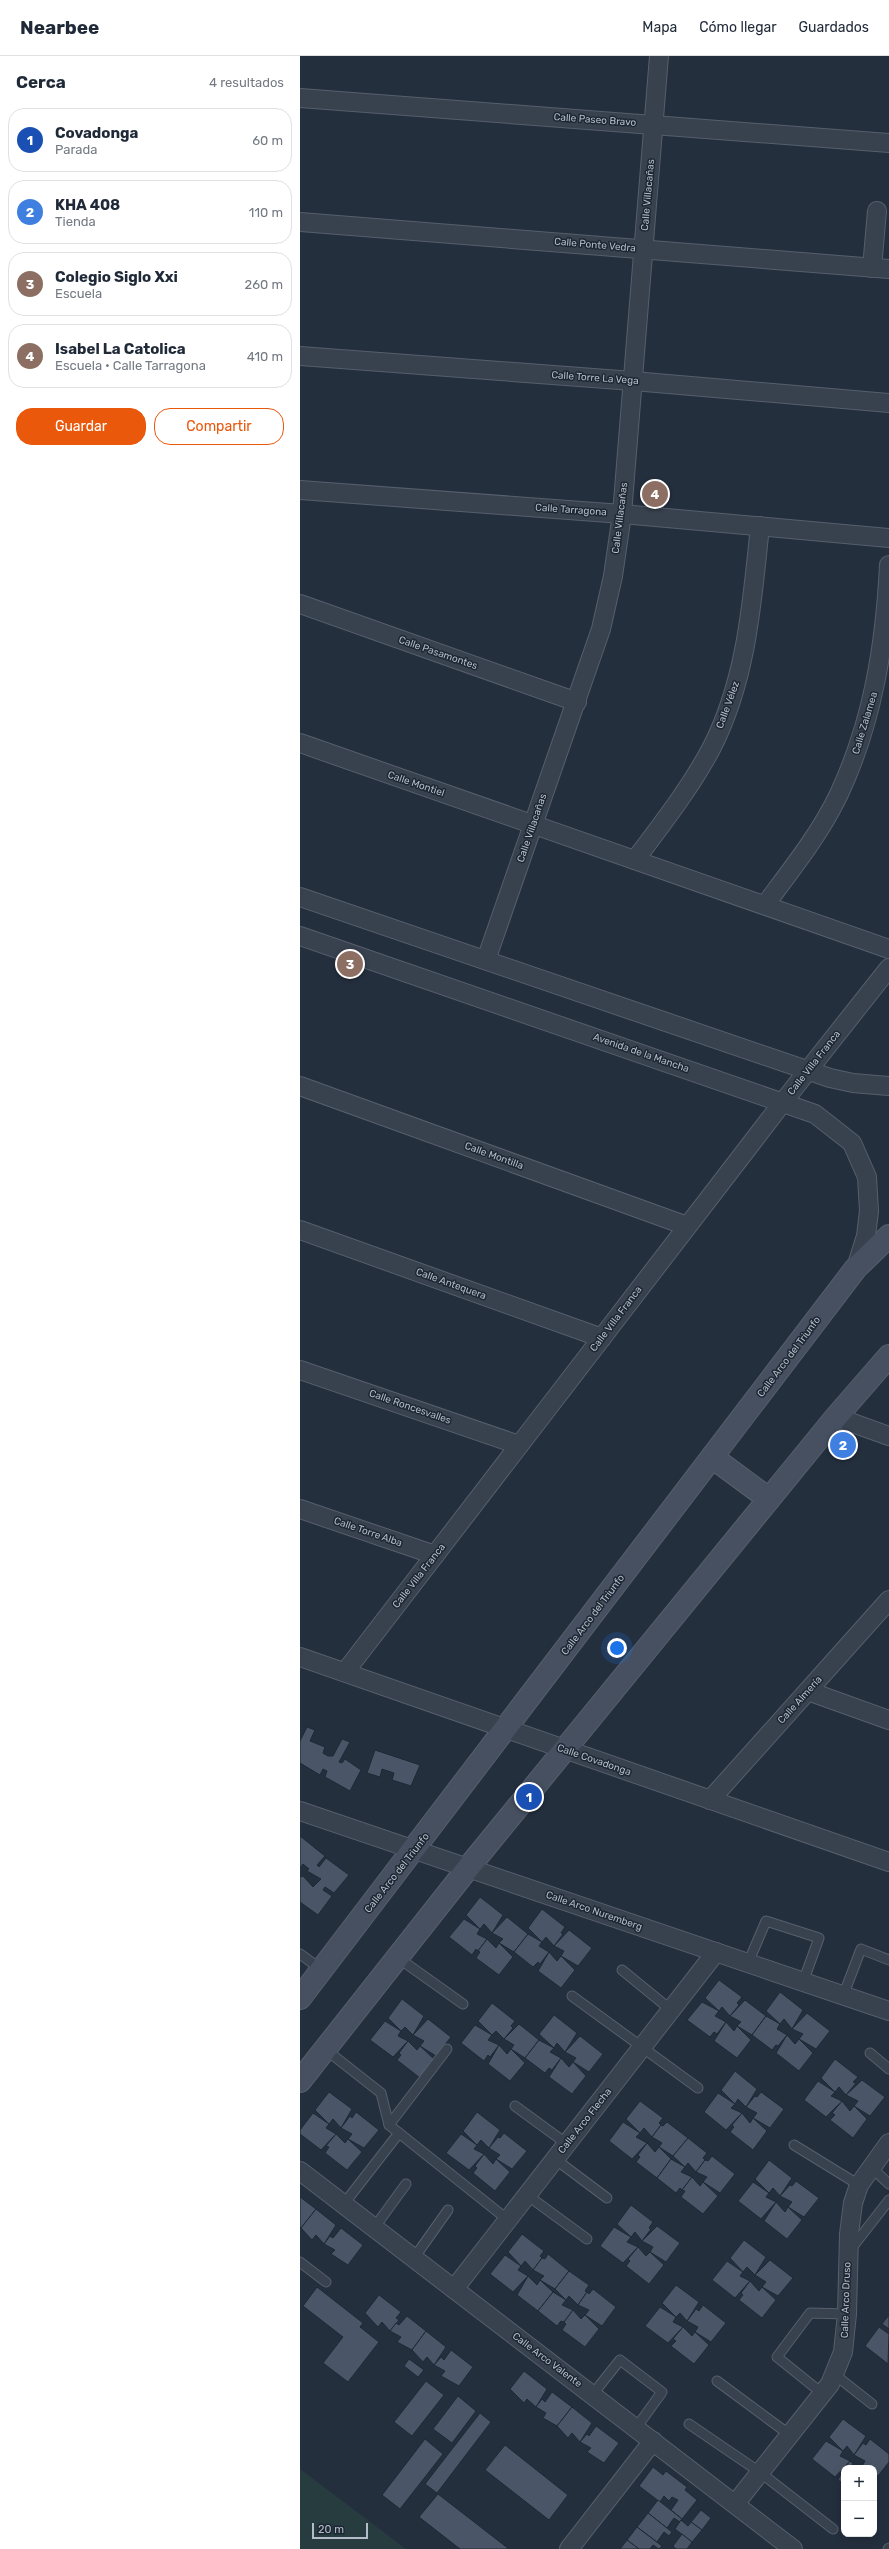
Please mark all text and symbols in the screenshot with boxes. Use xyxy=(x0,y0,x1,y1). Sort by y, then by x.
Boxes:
text: Nearbee xyxy=(20,16,99,39)
text: Mapa xyxy=(642,19,677,36)
text: Cómo llegar xyxy=(699,19,777,36)
text: Guardados xyxy=(799,19,869,36)
text: Cerca xyxy=(16,72,66,92)
text: 4 resultados xyxy=(209,75,284,90)
street label: Calle Paseo Bravo xyxy=(553,111,637,129)
text: Covadonga xyxy=(55,124,138,142)
text: 1 xyxy=(27,133,33,148)
text: 60 m xyxy=(252,133,283,148)
text: Parada xyxy=(55,142,97,157)
street label: Calle Villacañas xyxy=(639,159,657,231)
text: KHA 408 xyxy=(55,196,120,214)
text: 2 xyxy=(26,205,34,220)
text: 110 m xyxy=(249,205,283,220)
text: Tienda xyxy=(55,214,96,229)
street label: Calle Ponte Vedra xyxy=(554,235,636,255)
text: Colegio Siglo Xxi xyxy=(55,268,178,286)
text: 3 xyxy=(26,277,34,292)
text: 260 m xyxy=(245,277,283,292)
text: Escuela xyxy=(55,286,102,301)
text: Isabel La Catolica xyxy=(55,340,186,358)
text: 4 xyxy=(26,349,34,364)
text: 410 m xyxy=(247,349,283,364)
text: Escuela · Calle Tarragona xyxy=(55,358,206,373)
street label: Calle Torre La Vega xyxy=(551,369,639,387)
button: Guardar xyxy=(16,408,146,445)
button: Compartir xyxy=(154,408,284,445)
pin: 4 xyxy=(642,479,668,509)
street label: Calle Villacañas xyxy=(610,482,630,554)
street label: Calle Tarragona xyxy=(535,502,607,518)
street label: Calle Pasamontes xyxy=(397,634,479,672)
street label: Calle Vélez xyxy=(714,680,742,730)
street label: Calle Zalamea xyxy=(850,690,880,756)
street label: Calle Montiel xyxy=(386,769,446,799)
street label: Calle Villacañas xyxy=(515,792,549,864)
pin: 3 xyxy=(337,949,363,979)
street label: Calle Villa Franca xyxy=(785,1028,843,1098)
street label: Avenida de la Mancha xyxy=(591,1031,691,1075)
street label: Calle Montilla xyxy=(463,1140,525,1172)
street label: Calle Antequera xyxy=(414,1266,488,1302)
street label: Calle Villa Franca xyxy=(588,1284,644,1354)
street label: Calle Arco del Triunfo xyxy=(755,1314,823,1400)
street label: Calle Roncesvalles xyxy=(367,1387,453,1427)
pin: 2 xyxy=(830,1430,856,1460)
street label: Calle Torre Alba xyxy=(332,1515,404,1549)
street label: Calle Villa Franca xyxy=(390,1541,448,1611)
street label: Calle Arco del Triunfo xyxy=(559,1572,627,1658)
your location xyxy=(607,1638,627,1658)
street label: Calle Almería xyxy=(775,1674,825,1726)
street label: Calle Covadonga xyxy=(555,1742,633,1778)
pin: 1 xyxy=(516,1782,542,1812)
street label: Calle Arco del Triunfo xyxy=(362,1831,432,1915)
street label: Calle Arco Nuremberg xyxy=(544,1889,644,1933)
street label: Calle Arco Flecha xyxy=(556,2086,614,2156)
street label: Calle Arco Druso xyxy=(839,2261,853,2338)
street label: Calle Arco Valente xyxy=(510,2330,584,2390)
map controls xyxy=(841,2465,877,2537)
button: + xyxy=(841,2465,877,2501)
button: − xyxy=(841,2501,877,2537)
scale bar xyxy=(312,2521,368,2540)
text: 20 m xyxy=(318,2523,344,2536)

